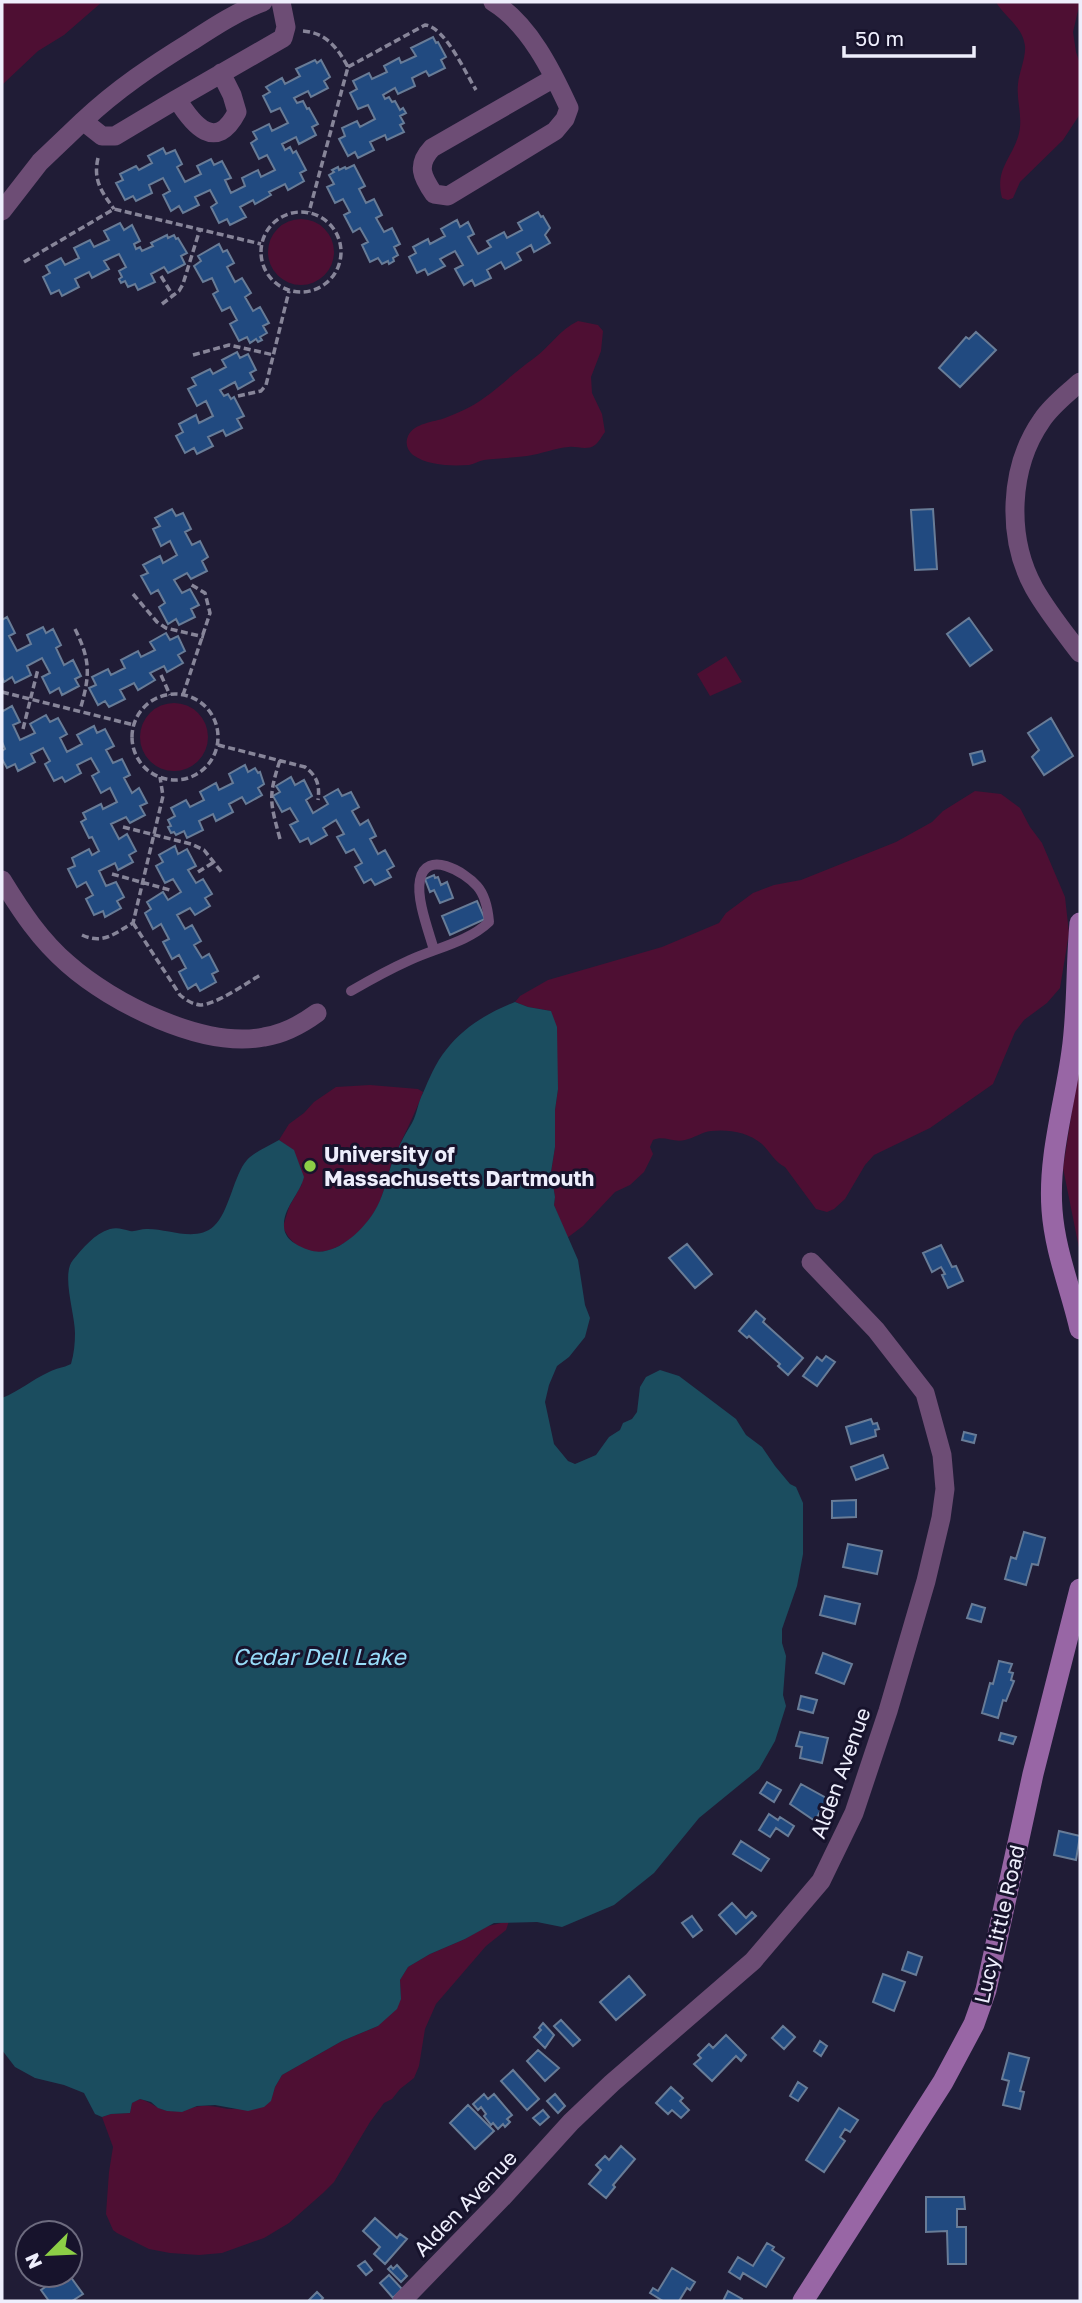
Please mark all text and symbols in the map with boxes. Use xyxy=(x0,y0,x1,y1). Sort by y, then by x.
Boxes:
scale bar xyxy=(844,14,974,58)
text: 50 m xyxy=(855,25,904,51)
place label: University of Massachusetts Dartmouth xyxy=(324,1141,594,1191)
marker: University of Massachusetts Dartmouth xyxy=(302,1158,318,1174)
water label: Cedar Dell Lake xyxy=(233,1642,407,1670)
street label: Alden Avenue xyxy=(804,1704,876,1842)
street label: Lucy Little Road xyxy=(968,1842,1030,2006)
street label: Alden Avenue xyxy=(408,2144,522,2262)
north arrow xyxy=(14,2219,84,2289)
text: N xyxy=(20,2250,46,2272)

